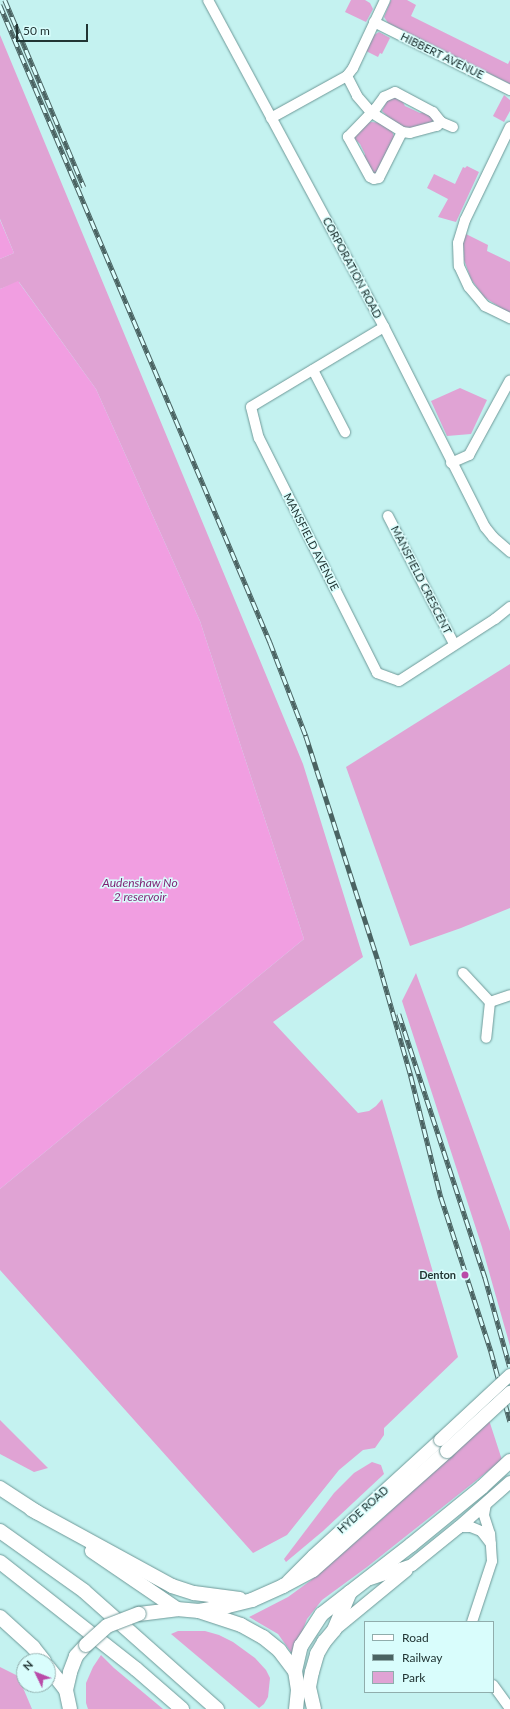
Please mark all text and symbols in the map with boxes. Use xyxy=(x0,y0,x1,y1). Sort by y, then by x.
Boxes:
scale bar xyxy=(18,16,90,42)
text: 50 m xyxy=(23,23,50,38)
street label: HIBBERT AVENUE xyxy=(398,30,486,82)
street label: CORPORATION ROAD xyxy=(320,215,384,321)
street label: MANSFIELD AVENUE xyxy=(281,491,341,593)
street label: MANSFIELD CRESCENT xyxy=(388,524,454,636)
water label: Audenshaw No 2 reservoir xyxy=(102,876,178,904)
place label: Denton xyxy=(419,1268,456,1282)
marker: Denton xyxy=(459,1269,471,1281)
street label: HYDE ROAD xyxy=(335,1484,391,1536)
legend xyxy=(364,1621,494,1693)
text: Road xyxy=(402,1630,429,1645)
text: Railway xyxy=(402,1650,442,1665)
north arrow xyxy=(16,1653,56,1693)
text: N xyxy=(20,1658,35,1673)
text: Park xyxy=(402,1670,425,1685)

